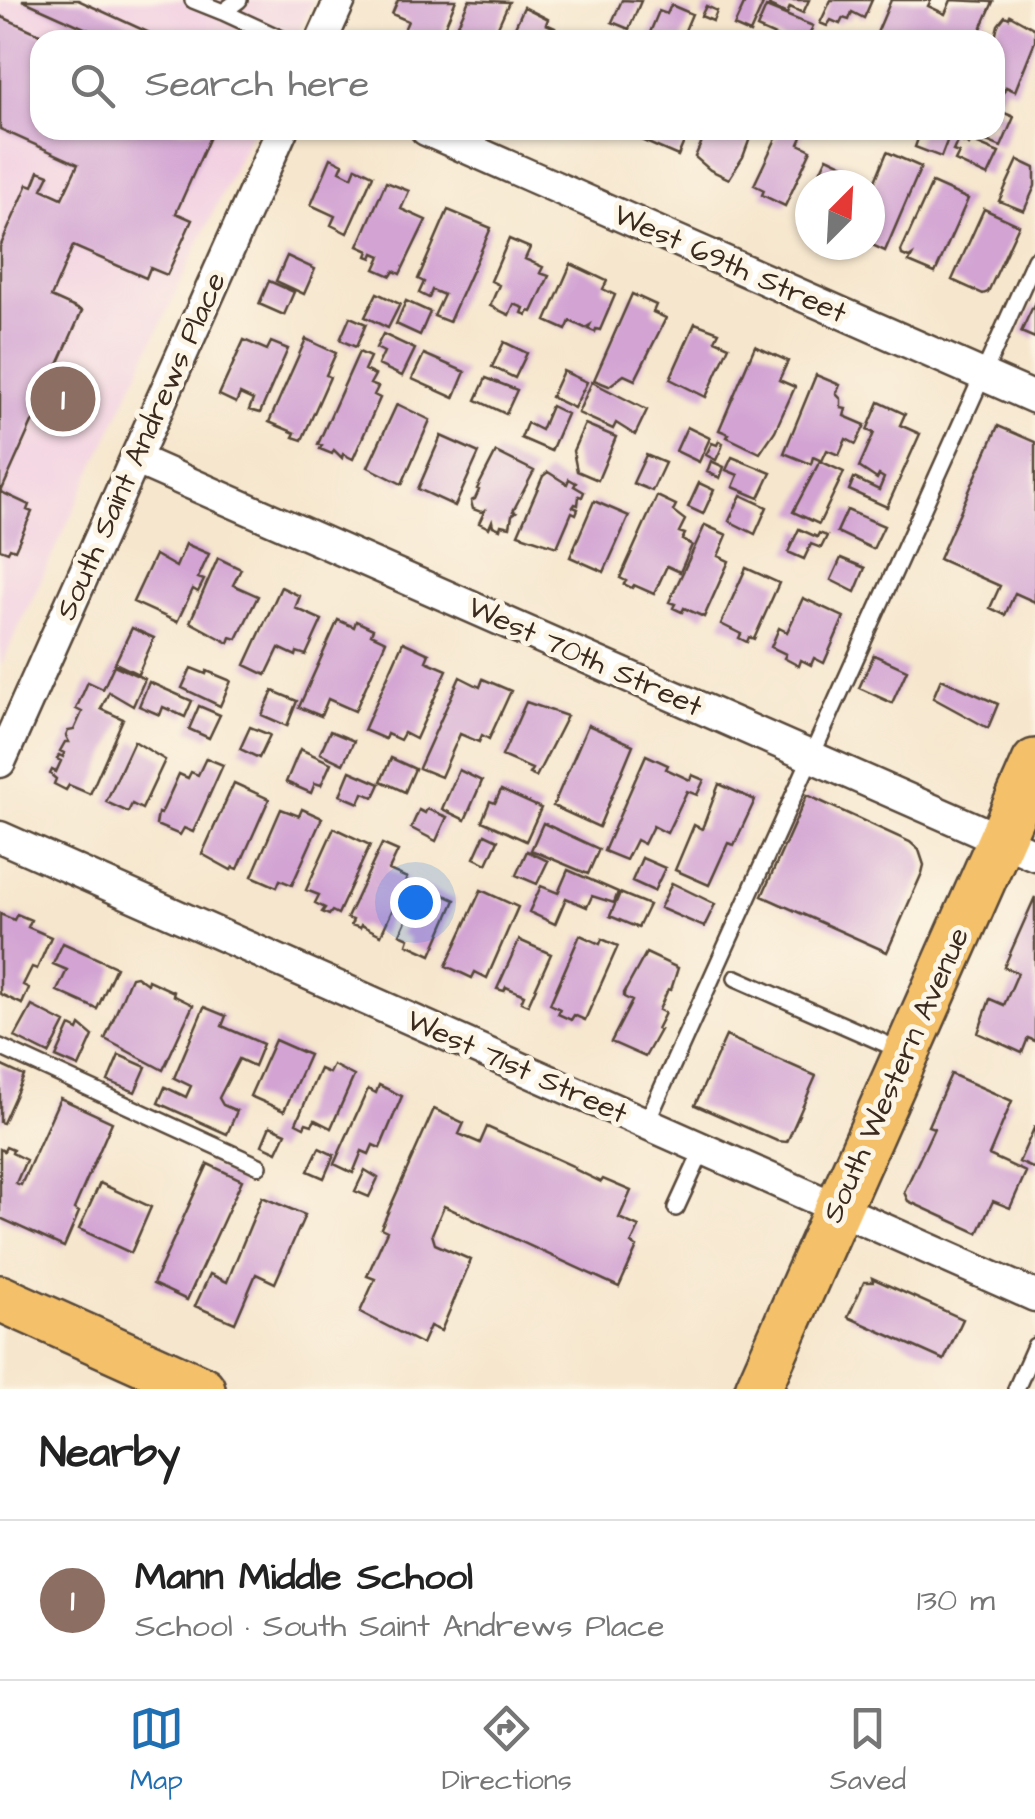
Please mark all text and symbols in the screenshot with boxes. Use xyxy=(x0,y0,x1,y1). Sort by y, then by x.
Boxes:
search box xyxy=(30,30,1005,140)
icon: search xyxy=(65,58,120,113)
text: Search here xyxy=(145,59,369,111)
north arrow xyxy=(795,170,885,260)
street label: West 69th Street xyxy=(607,194,853,334)
street label: South Saint Andrews Place xyxy=(45,265,237,627)
pin: 1 xyxy=(30,362,96,436)
street label: West 70th Street xyxy=(461,586,709,728)
your location xyxy=(390,877,441,928)
street label: South Western Avenue xyxy=(812,921,980,1229)
street label: West 71st Street xyxy=(400,999,634,1135)
text: Nearby xyxy=(40,1425,180,1483)
text: Mann Middle School xyxy=(135,1552,473,1604)
text: 1 xyxy=(70,1578,75,1623)
text: 130 m xyxy=(917,1578,995,1623)
text: School · South Saint Andrews Place xyxy=(135,1604,665,1649)
tab: Map xyxy=(129,1701,184,1800)
tab: Directions xyxy=(442,1701,572,1800)
tab: Saved xyxy=(830,1701,906,1800)

